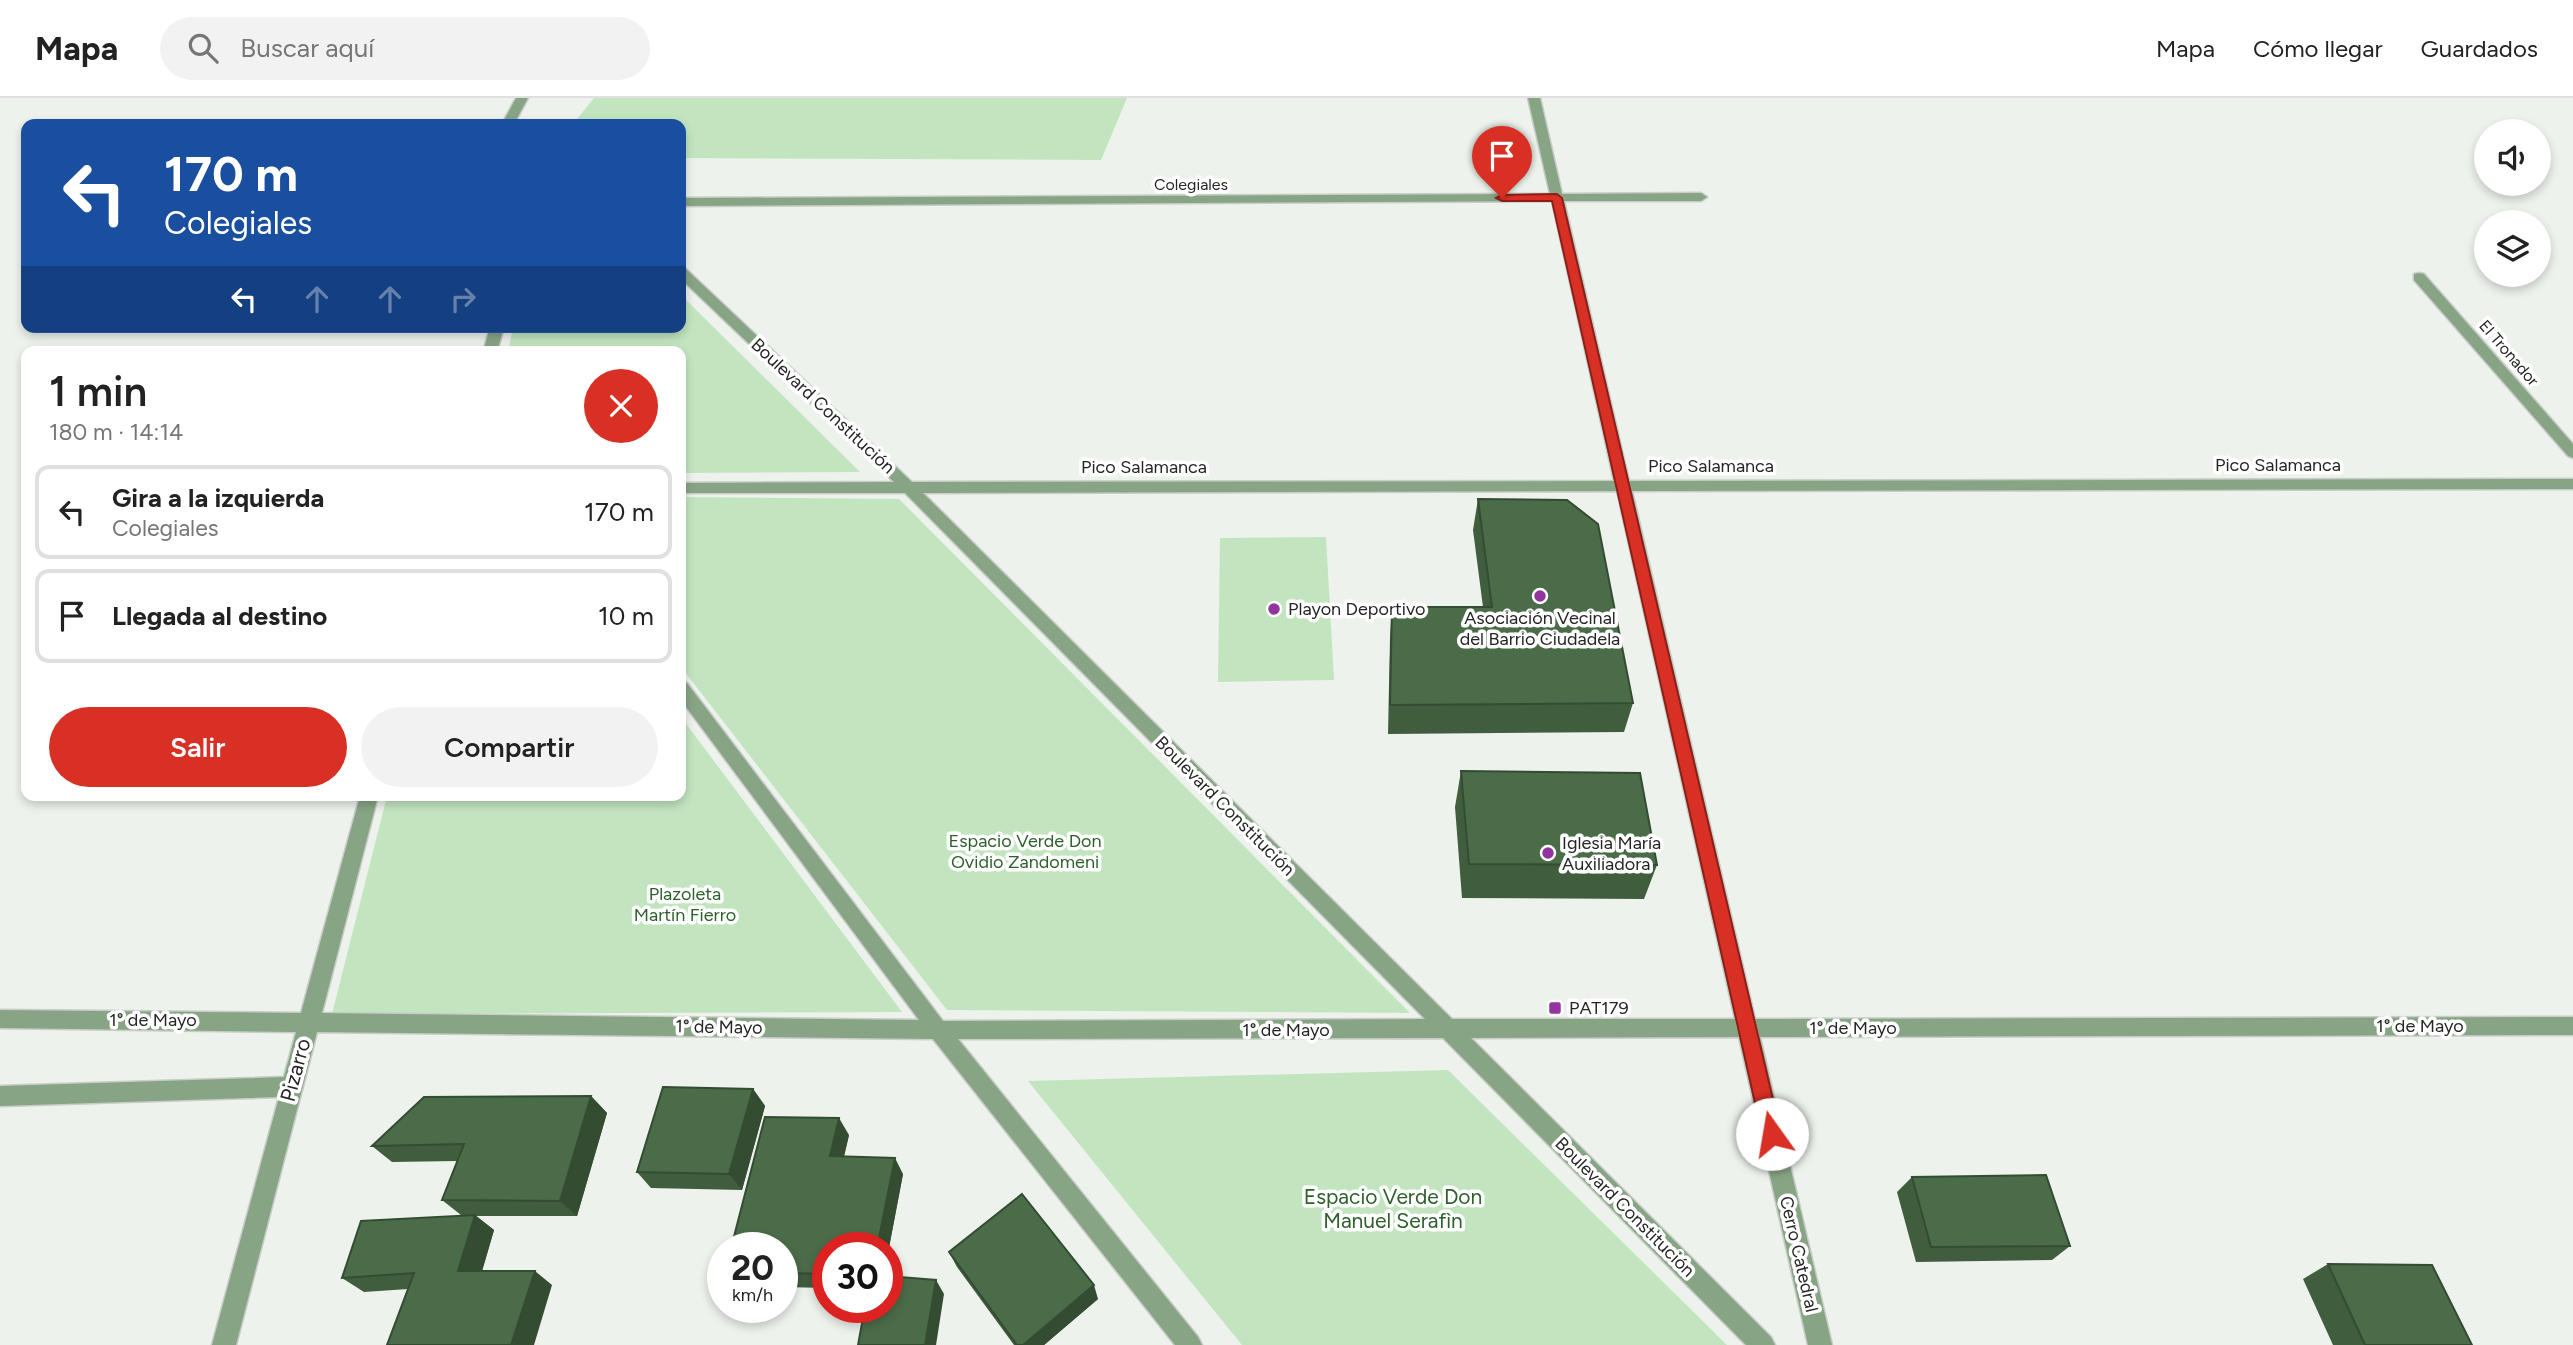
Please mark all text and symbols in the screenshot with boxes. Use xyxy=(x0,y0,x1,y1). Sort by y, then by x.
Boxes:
search box xyxy=(160,17,650,80)
text: Mapa xyxy=(35,29,118,68)
icon: search xyxy=(184,29,222,67)
text: Buscar aquí xyxy=(240,32,374,64)
text: Mapa xyxy=(2156,34,2215,63)
text: Cómo llegar xyxy=(2253,34,2383,63)
text: Guardados xyxy=(2421,34,2538,63)
map controls xyxy=(2474,119,2551,287)
button: sound xyxy=(2474,119,2551,196)
pin xyxy=(1472,126,1532,198)
icon: arrive xyxy=(1483,137,1521,175)
text: 170 m xyxy=(164,144,298,203)
icon: left xyxy=(49,147,140,238)
street label: Colegiales xyxy=(1154,175,1228,194)
text: Colegiales xyxy=(164,204,312,242)
button: layers xyxy=(2474,210,2551,287)
icon: left xyxy=(225,280,263,318)
icon: ahead xyxy=(298,280,336,318)
icon: ahead xyxy=(371,280,409,318)
icon: right xyxy=(444,280,482,318)
street label: El Tronador xyxy=(2475,316,2543,390)
street label: Boulevard Constitución xyxy=(747,334,899,478)
text: 1 min xyxy=(49,366,147,417)
button: close xyxy=(584,369,658,443)
text: 180 m · 14:14 xyxy=(49,418,183,446)
street label: Pico Salamanca xyxy=(2215,454,2341,476)
street label: Pico Salamanca xyxy=(1648,455,1774,477)
street label: Pico Salamanca xyxy=(1081,456,1207,478)
text: Gira a la izquierda xyxy=(112,482,324,514)
icon: left xyxy=(53,493,91,531)
text: 170 m xyxy=(584,496,654,528)
text: Colegiales xyxy=(112,514,218,542)
marker: Asociación Vecinal del Barrio Ciudadela xyxy=(1532,588,1548,604)
icon: arrive xyxy=(53,597,91,635)
place label: Playon Deportivo xyxy=(1288,598,1426,620)
text: Llegada al destino xyxy=(112,600,327,632)
text: 10 m xyxy=(598,600,654,632)
marker: Playon Deportivo xyxy=(1266,601,1282,617)
place label: Asociación Vecinal del Barrio Ciudadela xyxy=(1460,607,1620,650)
button: Salir xyxy=(49,707,347,787)
button: Compartir xyxy=(361,707,658,787)
street label: Boulevard Constitución xyxy=(1151,732,1299,880)
park label: Espacio Verde Don Ovidio Zandomeni xyxy=(948,830,1102,873)
place label: Iglesia María Auxiliadora xyxy=(1562,832,1661,875)
marker: Iglesia María Auxiliadora xyxy=(1540,845,1556,861)
park label: Plazoleta Martín Fierro xyxy=(634,883,736,926)
place label: PAT179 xyxy=(1569,997,1629,1019)
marker: PAT179 xyxy=(1547,1000,1563,1016)
street label: 1° de Mayo xyxy=(109,1009,197,1031)
street label: 1° de Mayo xyxy=(675,1015,763,1039)
street label: 1° de Mayo xyxy=(2376,1015,2464,1037)
street label: 1° de Mayo xyxy=(1809,1017,1897,1039)
street label: 1° de Mayo xyxy=(1242,1019,1330,1041)
street label: Pizarro xyxy=(275,1036,315,1104)
position arrow xyxy=(1735,1097,1809,1171)
street label: Boulevard Constitución xyxy=(1551,1133,1699,1281)
park label: Espacio Verde Don Manuel Serafìn xyxy=(1304,1184,1482,1233)
street label: Cerro Catedral xyxy=(1775,1194,1823,1314)
speed limit sign: 30 xyxy=(812,1232,903,1323)
text: 20 xyxy=(731,1247,774,1289)
text: km/h xyxy=(732,1284,773,1306)

